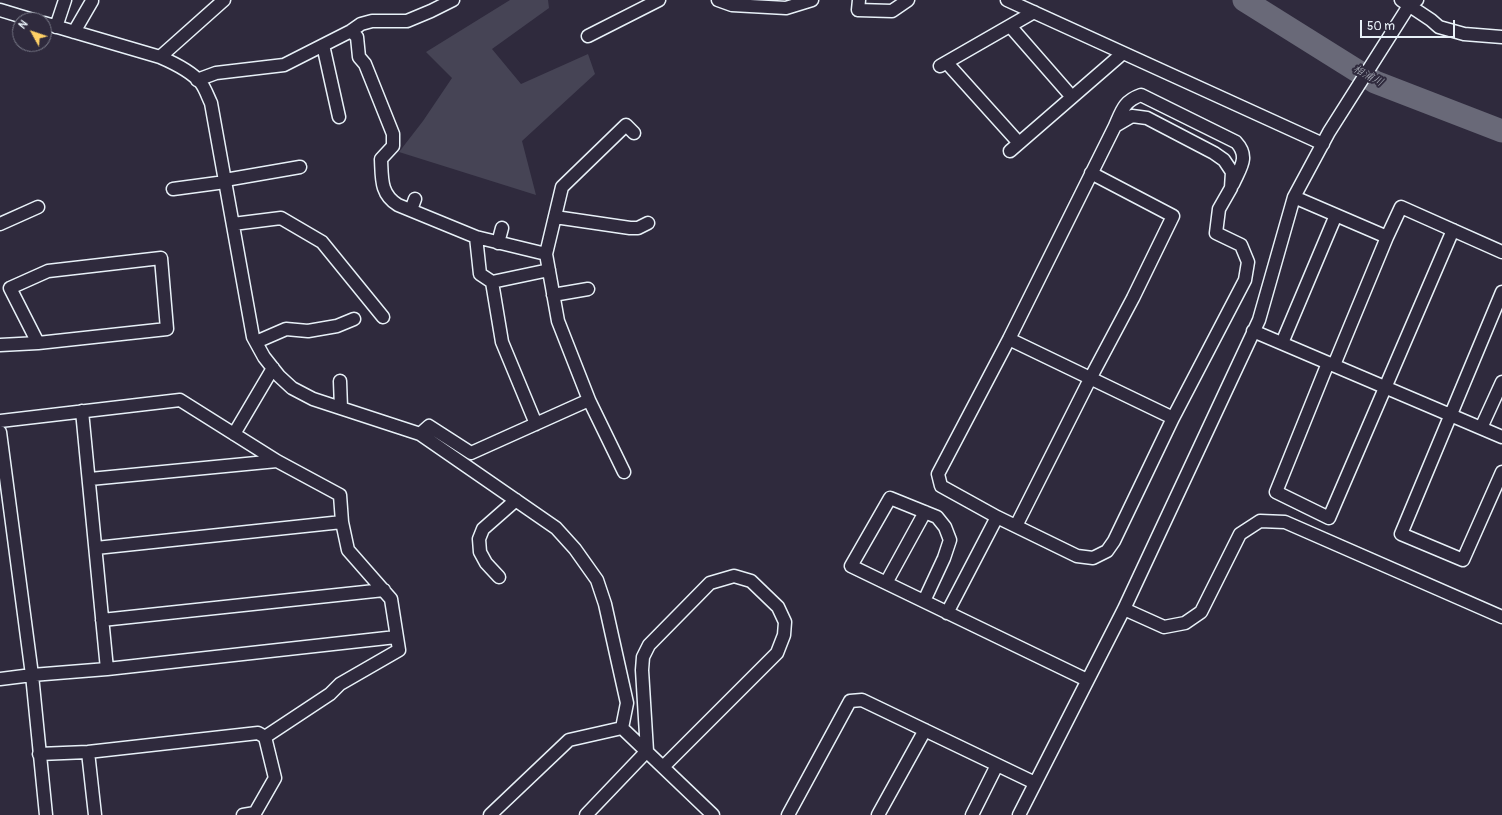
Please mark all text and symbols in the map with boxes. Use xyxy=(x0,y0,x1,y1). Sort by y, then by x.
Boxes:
north arrow xyxy=(12,12,52,52)
scale bar xyxy=(1362,12,1457,38)
text: N xyxy=(16,18,31,32)
text: 50 m xyxy=(1367,19,1395,34)
water label: 相浦川 xyxy=(1350,62,1386,90)

